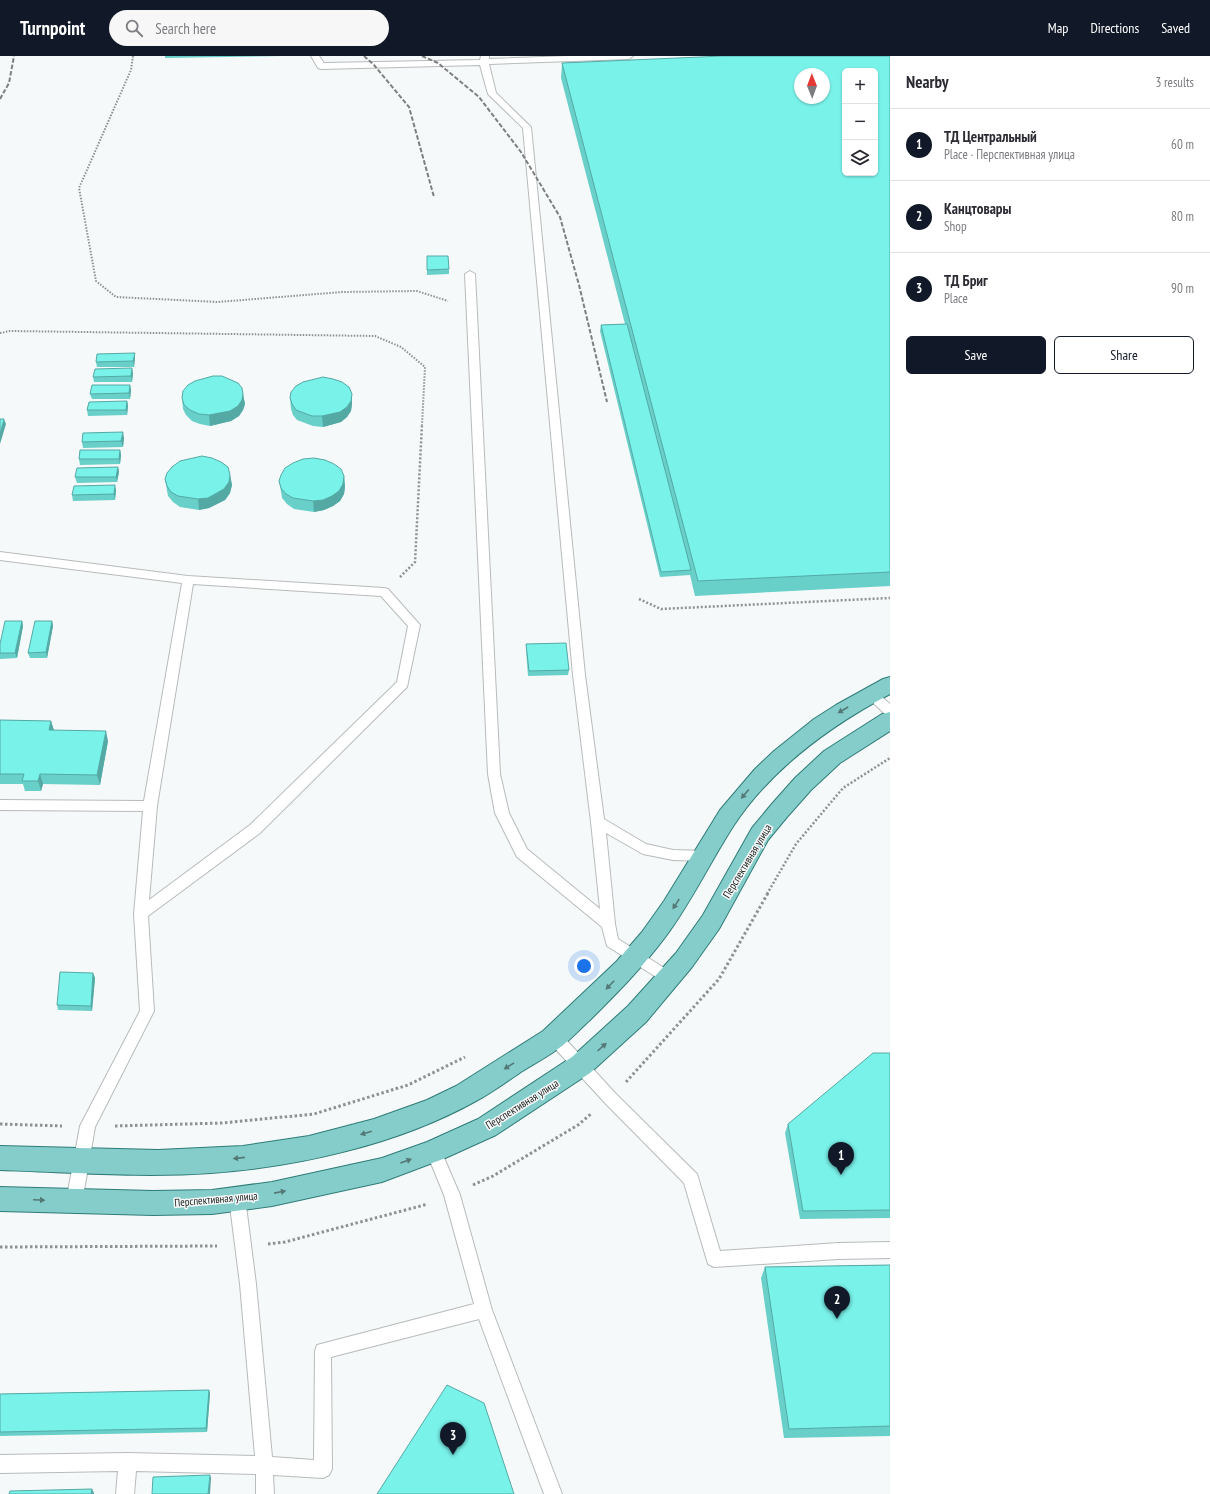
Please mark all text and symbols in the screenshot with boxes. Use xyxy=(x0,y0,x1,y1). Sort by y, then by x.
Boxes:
search box xyxy=(109,10,389,46)
text: Turnpoint xyxy=(20,16,85,40)
icon: search xyxy=(123,17,145,39)
text: Search here xyxy=(155,19,216,38)
text: Map xyxy=(1048,19,1068,37)
text: Directions xyxy=(1090,19,1139,37)
text: Saved xyxy=(1161,19,1190,37)
north arrow xyxy=(794,68,830,104)
map controls xyxy=(842,68,878,176)
button: + xyxy=(842,68,878,104)
text: Nearby xyxy=(906,71,949,93)
text: 3 results xyxy=(1155,74,1194,91)
button: − xyxy=(842,104,878,140)
text: ТД Центральный xyxy=(944,127,1037,146)
text: 1 xyxy=(916,136,922,153)
text: 60 m xyxy=(1171,136,1194,153)
button: layers xyxy=(842,140,878,176)
text: Place · Перспективная улица xyxy=(944,146,1075,163)
text: Канцтовары xyxy=(944,199,1011,218)
text: 2 xyxy=(916,208,922,225)
text: 80 m xyxy=(1171,208,1194,225)
text: Shop xyxy=(944,218,967,235)
text: ТД Бриг xyxy=(944,271,988,290)
text: 3 xyxy=(916,280,922,297)
text: 90 m xyxy=(1171,280,1194,297)
text: Place xyxy=(944,290,968,307)
button: Save xyxy=(906,336,1046,374)
button: Share xyxy=(1054,336,1194,374)
one-way arrow xyxy=(838,707,849,714)
one-way arrow xyxy=(741,789,750,800)
street label: Перспективная улица xyxy=(719,822,775,900)
one-way arrow xyxy=(672,898,679,910)
your location xyxy=(574,956,594,976)
one-way arrow xyxy=(605,980,615,990)
one-way arrow xyxy=(597,1042,607,1052)
one-way arrow xyxy=(503,1063,515,1070)
street label: Перспективная улица xyxy=(483,1076,561,1132)
one-way arrow xyxy=(360,1130,372,1136)
pin: 1 xyxy=(828,1142,854,1175)
one-way arrow xyxy=(233,1154,245,1161)
one-way arrow xyxy=(401,1158,413,1164)
street label: Перспективная улица xyxy=(174,1188,258,1210)
one-way arrow xyxy=(274,1189,286,1195)
one-way arrow xyxy=(33,1197,45,1204)
pin: 2 xyxy=(824,1286,850,1319)
pin: 3 xyxy=(440,1422,466,1455)

